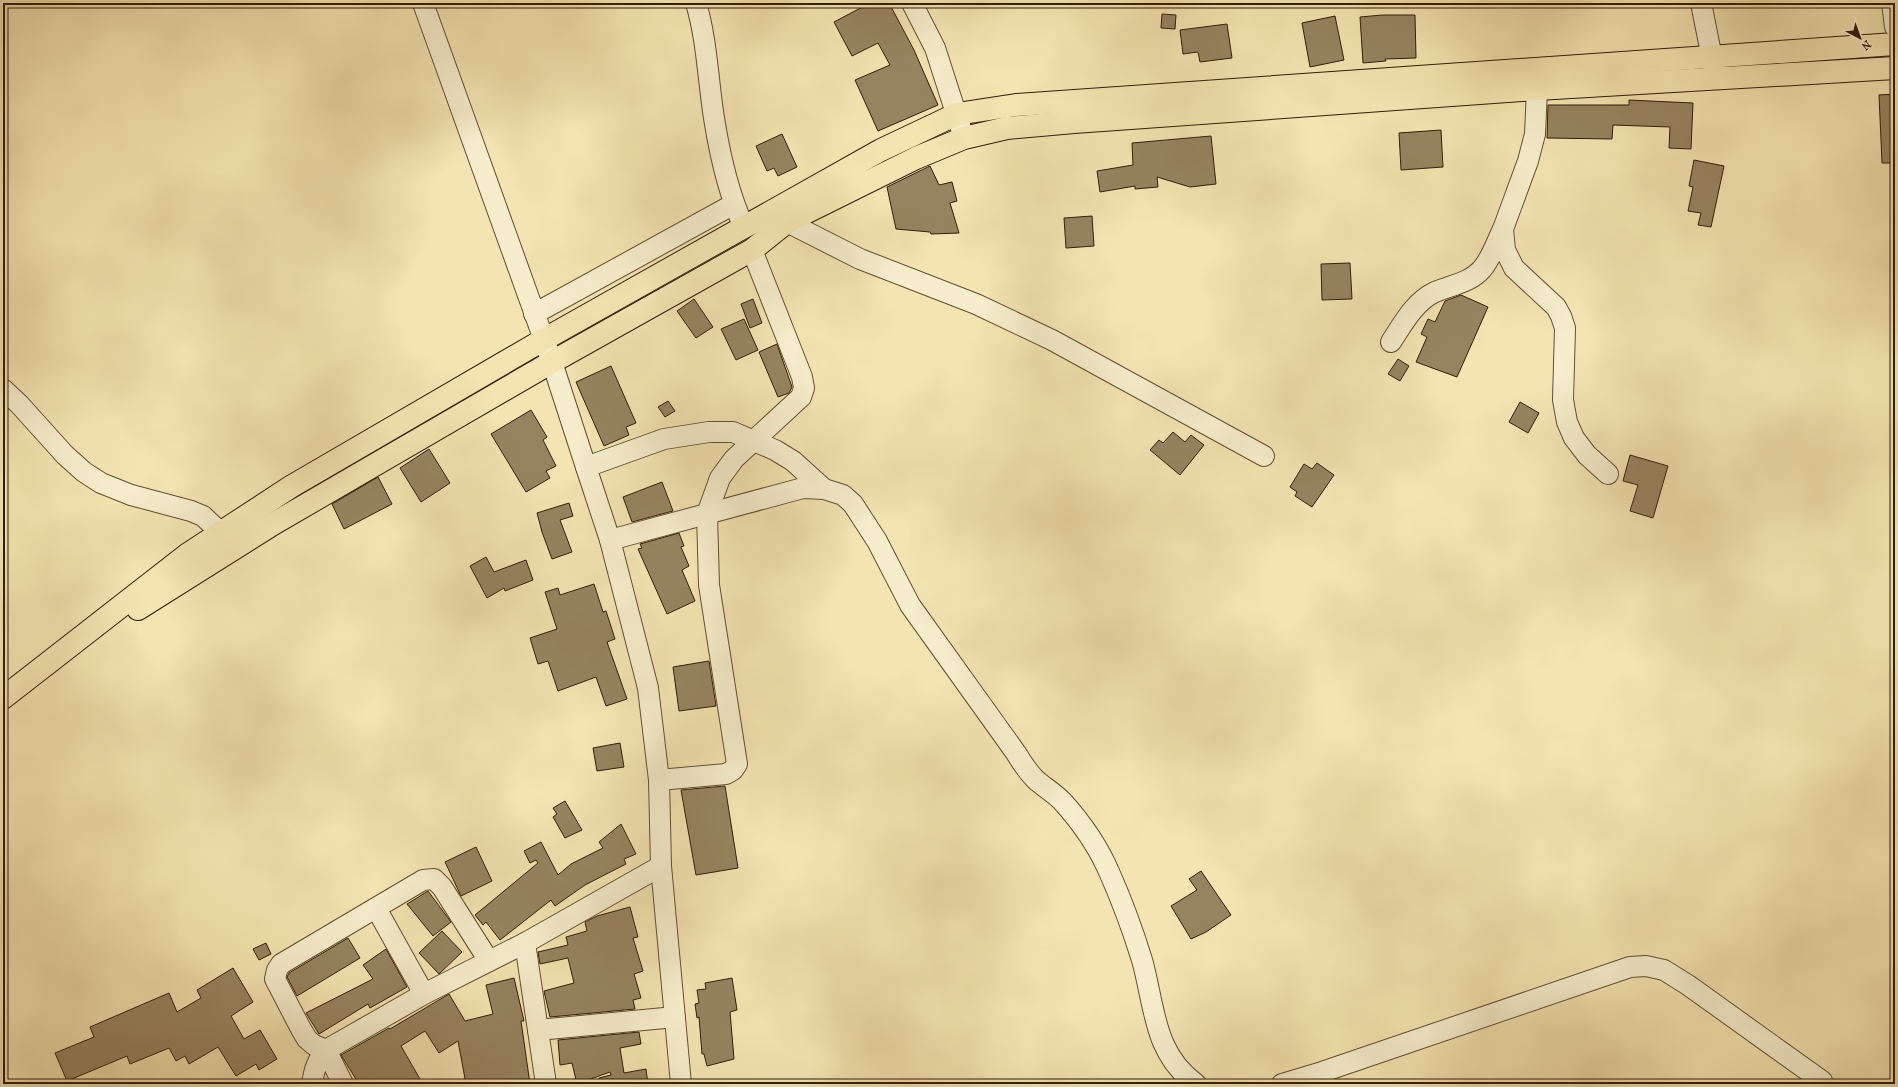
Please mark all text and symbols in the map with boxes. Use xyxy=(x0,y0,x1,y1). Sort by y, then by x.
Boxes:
north arrow xyxy=(1840,18,1880,58)
text: N xyxy=(1858,38,1874,53)

